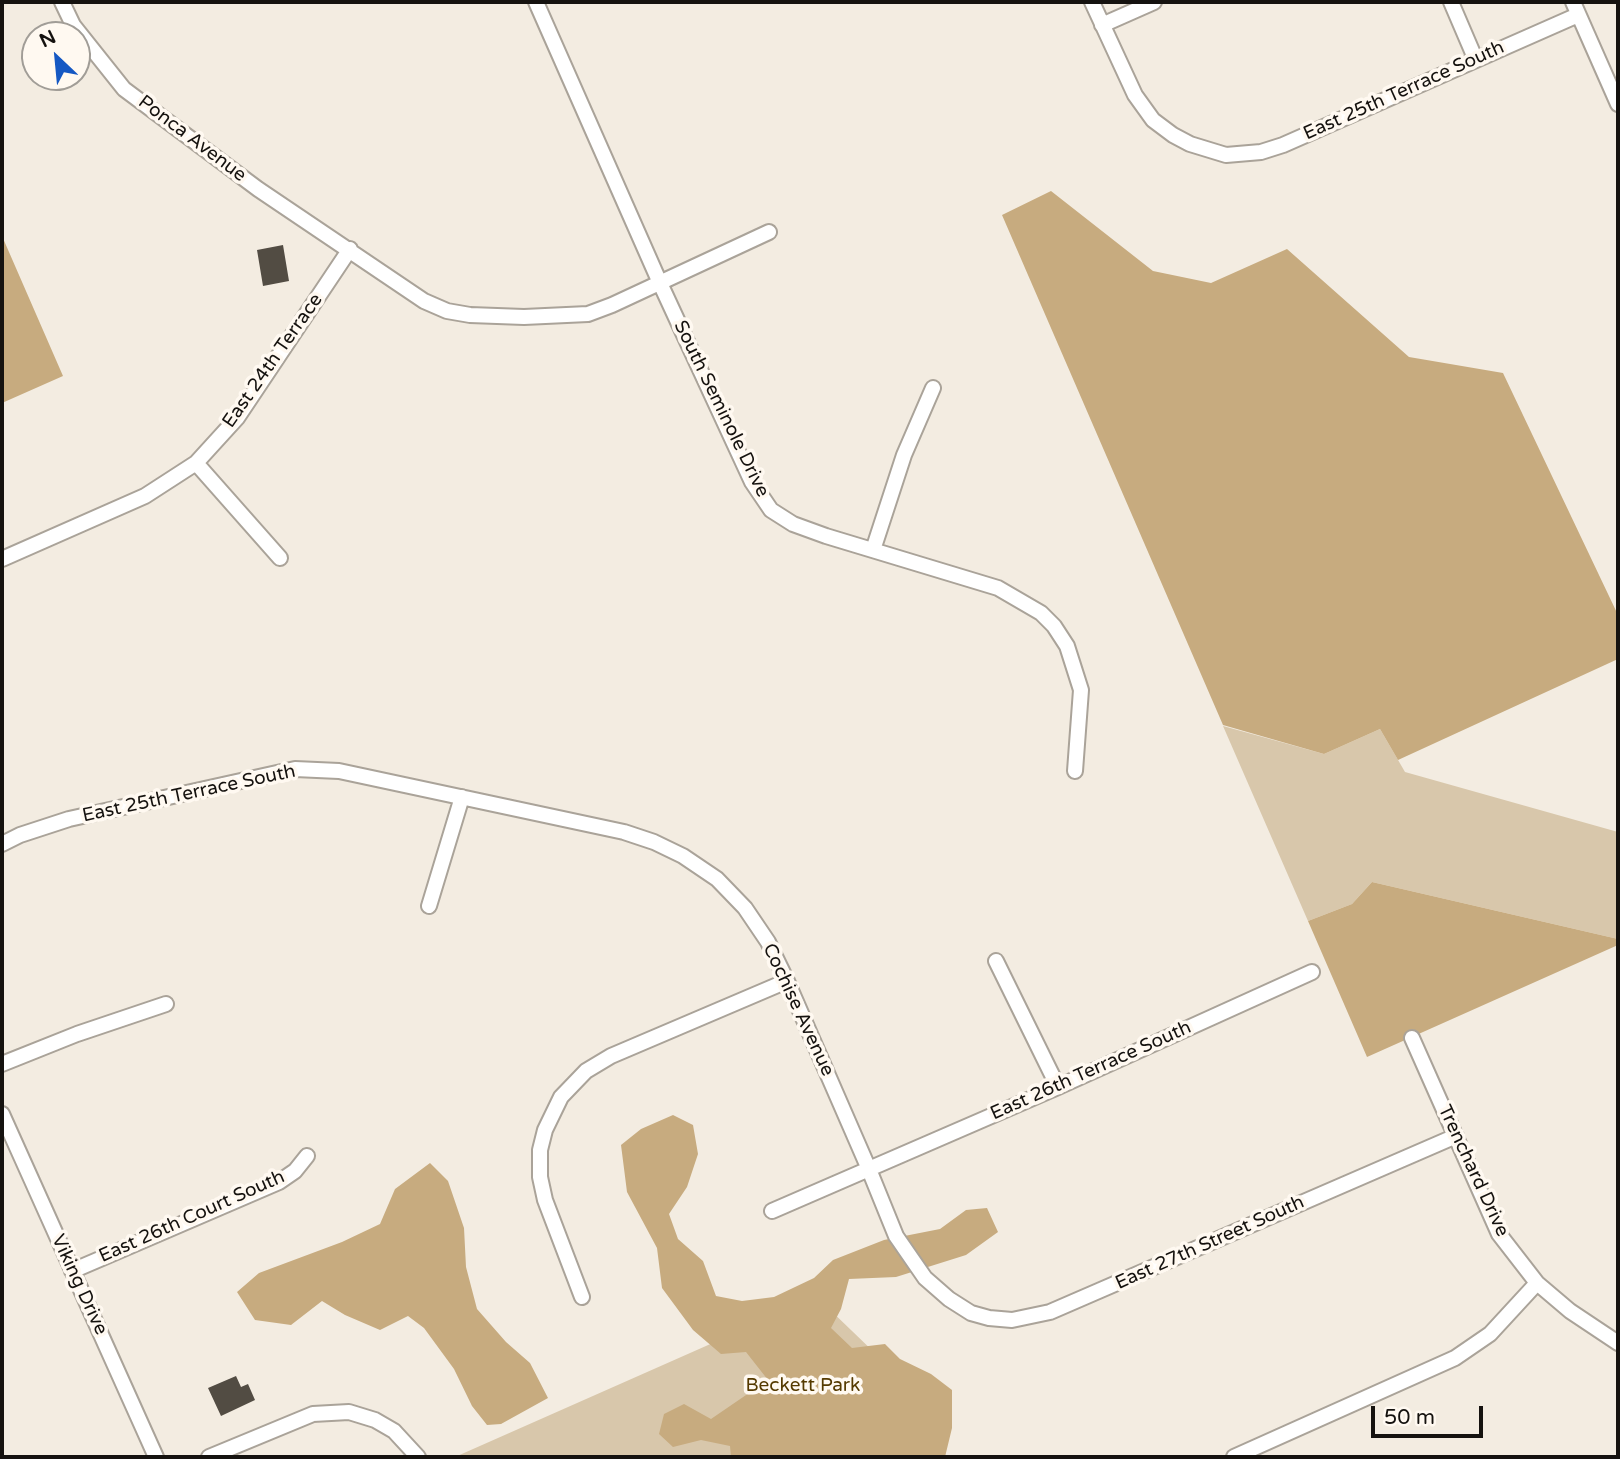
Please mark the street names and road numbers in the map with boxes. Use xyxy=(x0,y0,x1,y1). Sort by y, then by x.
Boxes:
street label: East 25th Terrace South xyxy=(1300,36,1508,146)
street label: Ponca Avenue xyxy=(133,91,251,187)
street label: East 24th Terrace xyxy=(218,289,328,433)
street label: South Seminole Drive xyxy=(668,317,774,501)
street label: East 25th Terrace South xyxy=(80,760,298,828)
street label: Cochise Avenue xyxy=(757,940,839,1080)
street label: East 26th Terrace South xyxy=(987,1016,1195,1126)
street label: Trenchard Drive xyxy=(1432,1101,1514,1241)
street label: East 26th Court South xyxy=(96,1166,288,1268)
street label: East 27th Street South xyxy=(1112,1191,1308,1295)
street label: Viking Drive xyxy=(46,1231,112,1339)

